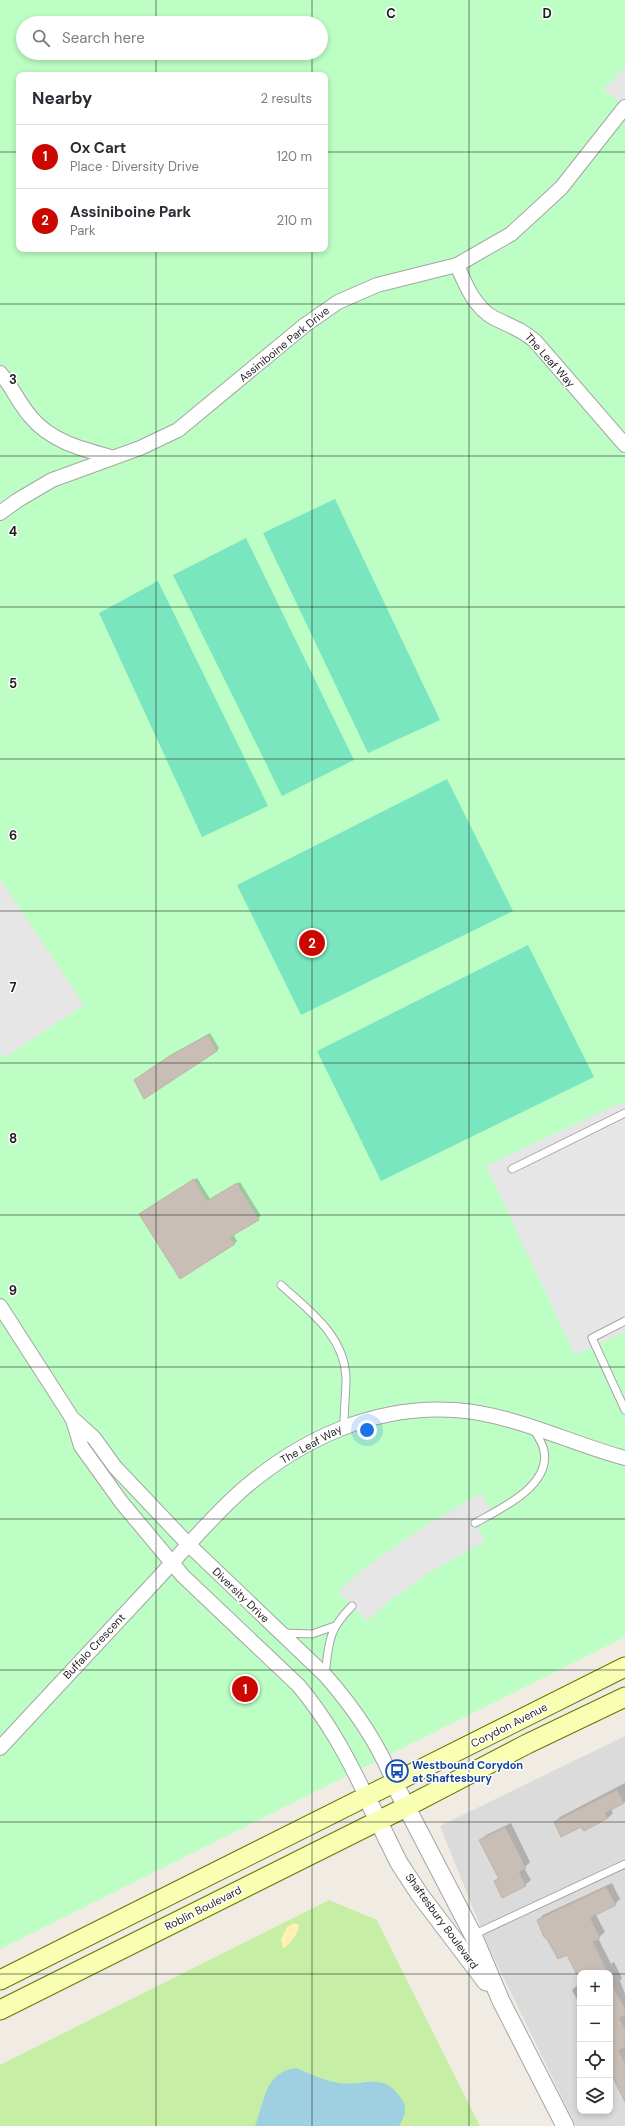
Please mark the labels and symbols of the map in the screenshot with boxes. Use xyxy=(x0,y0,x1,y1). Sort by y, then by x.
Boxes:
text: C xyxy=(386,5,396,22)
text: D xyxy=(542,5,552,22)
street label: Assiniboine Park Drive xyxy=(236,303,332,385)
street label: The Leaf Way xyxy=(522,330,578,390)
text: 3 xyxy=(9,371,17,388)
text: 4 xyxy=(9,523,17,540)
text: 5 xyxy=(9,675,17,692)
text: 6 xyxy=(9,827,17,844)
pin: 2 xyxy=(299,928,325,958)
text: 7 xyxy=(10,979,17,996)
text: 8 xyxy=(9,1130,17,1147)
text: 9 xyxy=(9,1282,17,1299)
your location xyxy=(357,1420,377,1440)
street label: The Leaf Way xyxy=(278,1421,344,1467)
street label: Diversity Drive xyxy=(210,1564,272,1626)
street label: Buffalo Crescent xyxy=(60,1610,128,1682)
pin: 1 xyxy=(232,1674,258,1704)
street label: Corydon Avenue xyxy=(468,1700,550,1750)
bus stop icon: Westbound Corydon at Shaftesbury xyxy=(384,1758,410,1784)
place label: Westbound Corydon at Shaftesbury xyxy=(412,1758,523,1785)
street label: Shaftesbury Boulevard xyxy=(403,1870,481,1972)
street label: Roblin Boulevard xyxy=(162,1883,244,1933)

